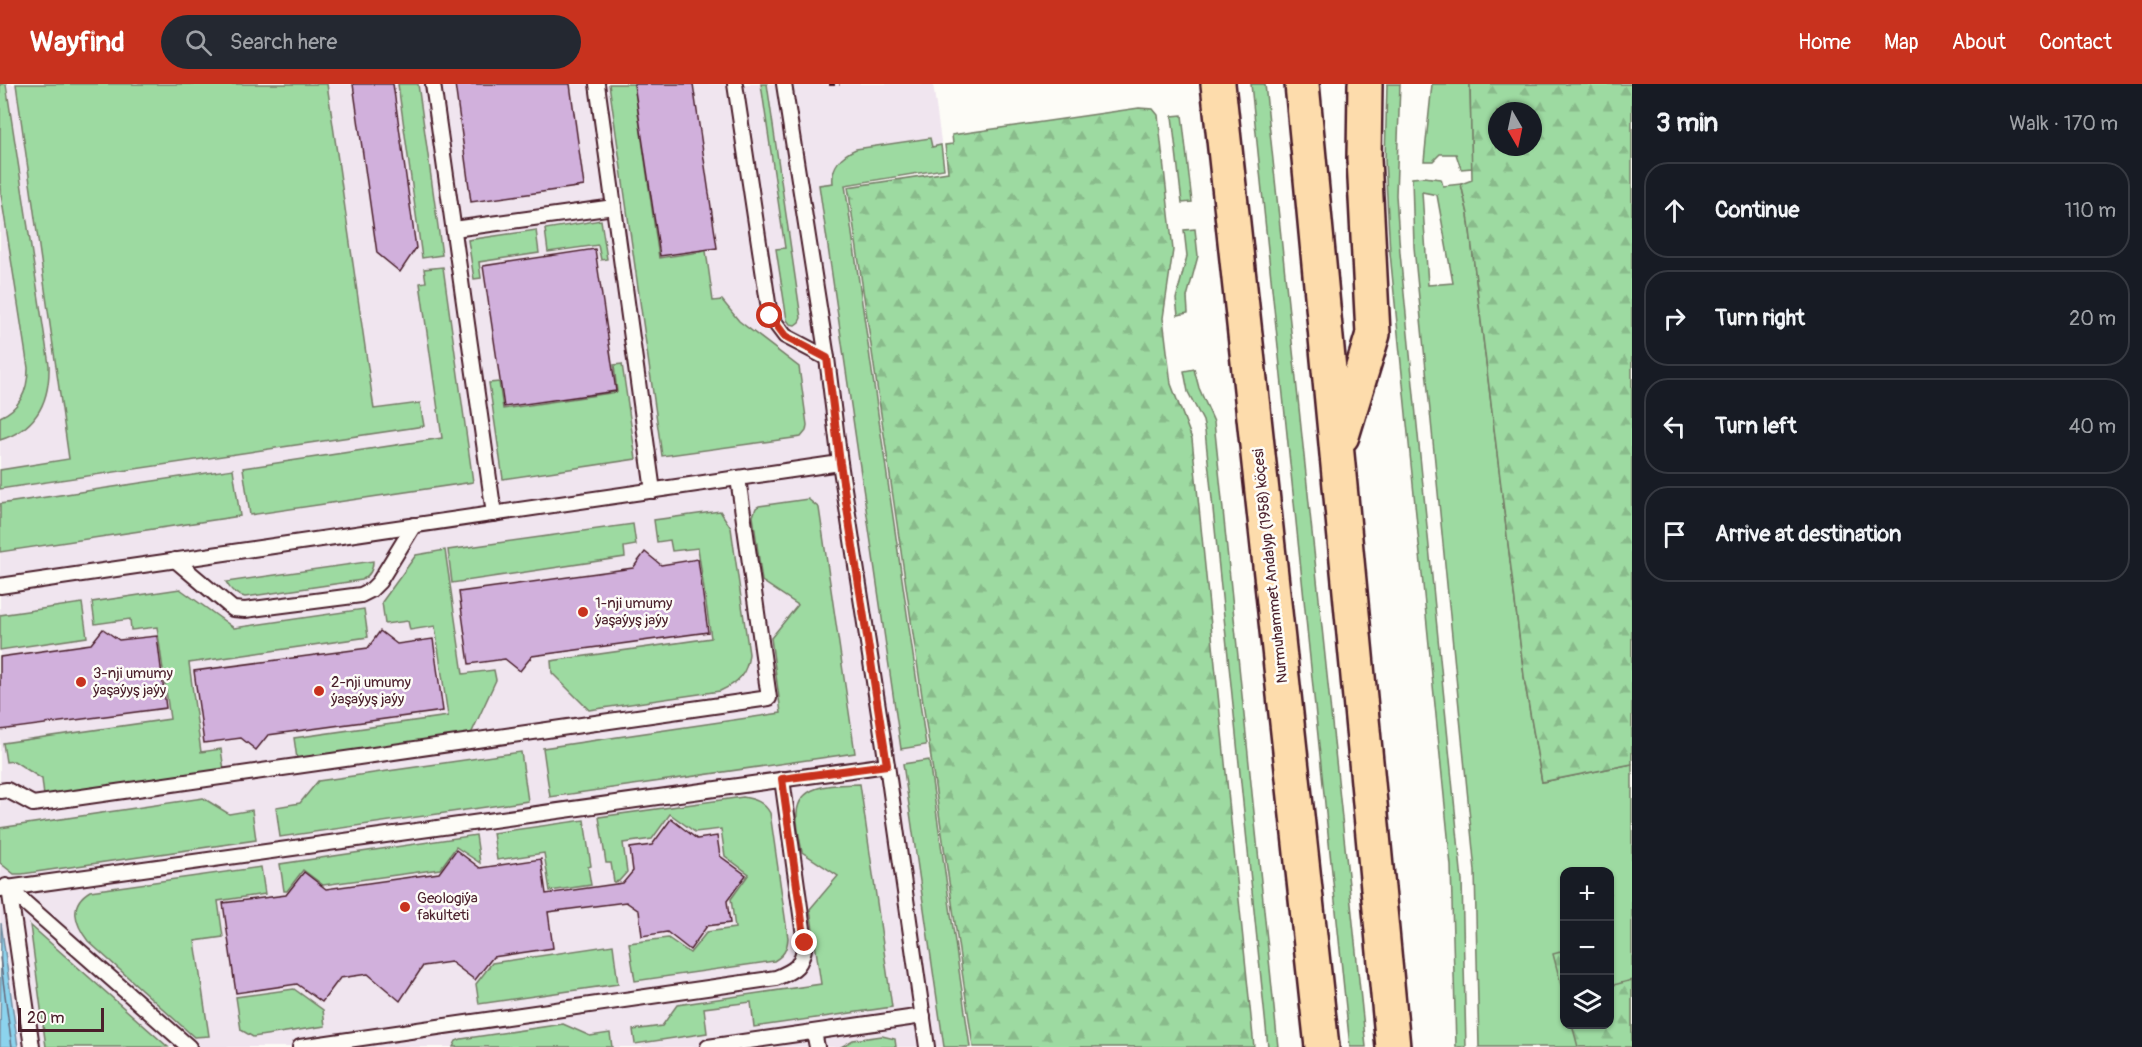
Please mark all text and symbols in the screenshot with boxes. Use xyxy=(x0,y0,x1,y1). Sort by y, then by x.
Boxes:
search box xyxy=(161,15,581,69)
text: Wayfind xyxy=(30,25,125,60)
icon: search xyxy=(182,26,215,59)
text: Search here xyxy=(230,28,337,56)
text: Home xyxy=(1798,29,1851,56)
text: Map xyxy=(1884,29,1919,56)
text: About xyxy=(1952,29,2006,56)
text: Contact xyxy=(2039,29,2112,56)
north arrow xyxy=(1488,102,1542,156)
text: 3 min xyxy=(1656,107,1718,139)
text: Walk · 170 m xyxy=(2009,111,2118,136)
icon: ahead xyxy=(1658,194,1691,227)
text: Continue xyxy=(1715,196,1799,224)
text: 110 m xyxy=(2065,198,2116,223)
route start xyxy=(756,302,782,328)
icon: right xyxy=(1658,302,1691,335)
text: Turn right xyxy=(1715,304,1805,332)
text: 20 m xyxy=(2069,306,2116,331)
icon: left xyxy=(1658,410,1691,443)
text: Turn left xyxy=(1715,412,1797,440)
text: 40 m xyxy=(2069,414,2116,439)
street label: Nurmuhammet Andalyp (1958) köçesi xyxy=(1249,447,1292,684)
icon: arrive xyxy=(1658,518,1691,551)
text: Arrive at destination xyxy=(1715,520,1901,548)
place label: 1-nji umumy ýaşaýyş jaýy xyxy=(594,594,673,630)
marker: 1-nji umumy ýaşaýyş jaýy xyxy=(576,605,590,619)
place label: 3-nji umumy ýaşaýyş jaýy xyxy=(92,664,173,700)
place label: 2-nji umumy ýaşaýyş jaýy xyxy=(330,673,411,709)
marker: 3-nji umumy ýaşaýyş jaýy xyxy=(74,675,88,689)
marker: 2-nji umumy ýaşaýyş jaýy xyxy=(312,684,326,698)
map controls xyxy=(1560,867,1614,1029)
button: + xyxy=(1560,867,1614,921)
place label: Geologiýa fakulteti xyxy=(417,889,478,925)
marker: Geologiýa fakulteti xyxy=(398,900,412,914)
button: − xyxy=(1560,921,1614,975)
route end xyxy=(791,929,817,955)
button: layers xyxy=(1560,975,1614,1029)
scale bar xyxy=(18,1005,104,1032)
text: 20 m xyxy=(27,1008,65,1028)

